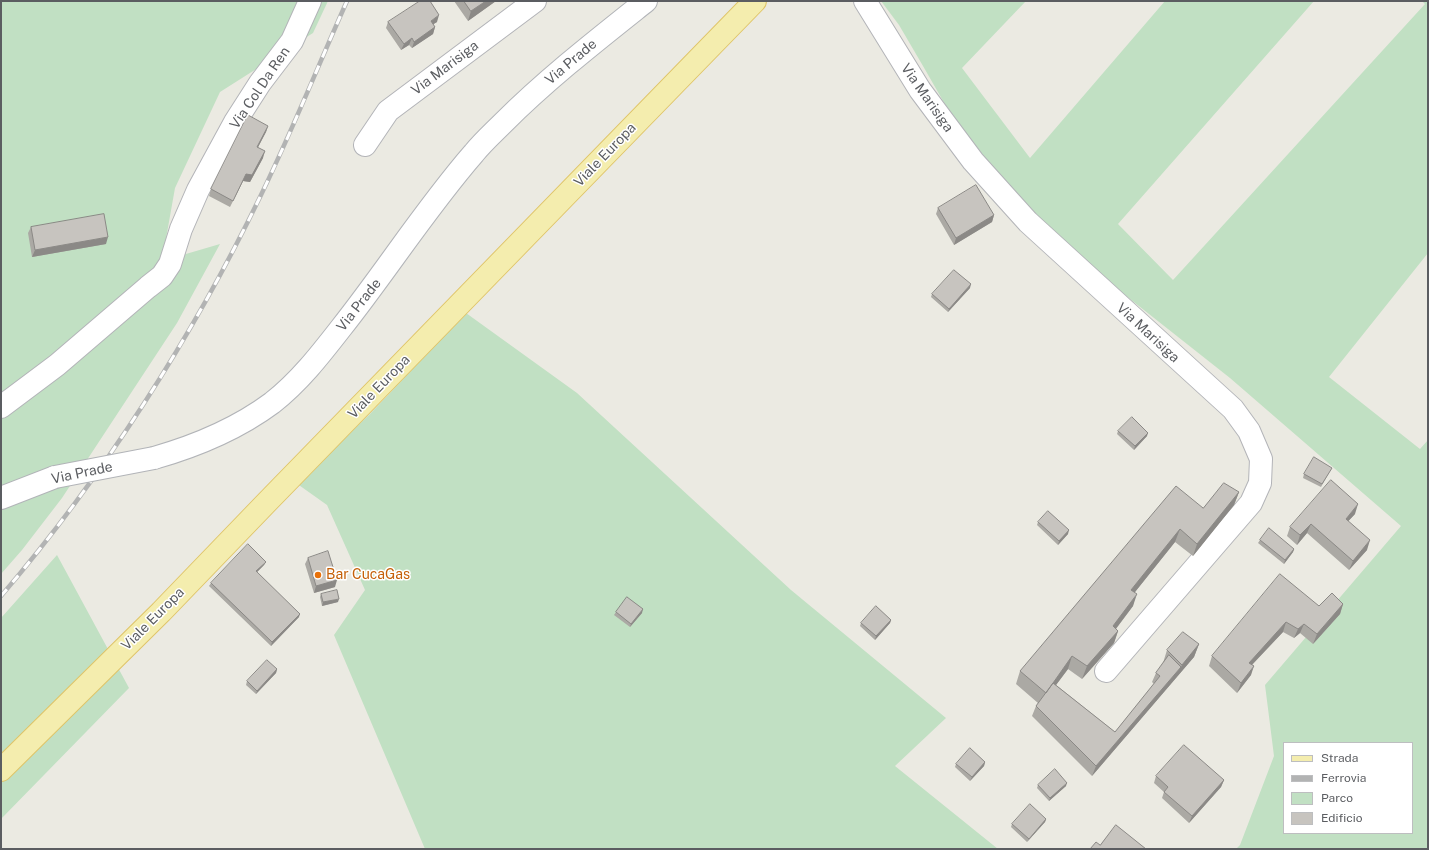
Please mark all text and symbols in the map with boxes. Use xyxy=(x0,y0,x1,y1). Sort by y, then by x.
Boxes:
street label: Via Prade xyxy=(542,36,600,88)
street label: Via Marisiga xyxy=(408,37,482,99)
street label: Via Col Da Ren xyxy=(226,44,294,132)
street label: Via Marisiga xyxy=(897,60,957,136)
street label: Viale Europa xyxy=(571,120,639,190)
street label: Via Prade xyxy=(333,275,385,335)
street label: Via Marisiga xyxy=(1113,300,1183,366)
street label: Viale Europa xyxy=(345,352,413,422)
street label: Via Prade xyxy=(50,458,114,488)
place label: Bar CucaGas xyxy=(326,567,410,583)
marker: Bar CucaGas xyxy=(313,570,323,580)
street label: Viale Europa xyxy=(118,584,188,654)
legend xyxy=(1283,742,1413,834)
text: Strada xyxy=(1321,751,1358,765)
text: Ferrovia xyxy=(1321,771,1366,785)
text: Parco xyxy=(1321,791,1353,805)
text: Edificio xyxy=(1321,811,1363,825)

